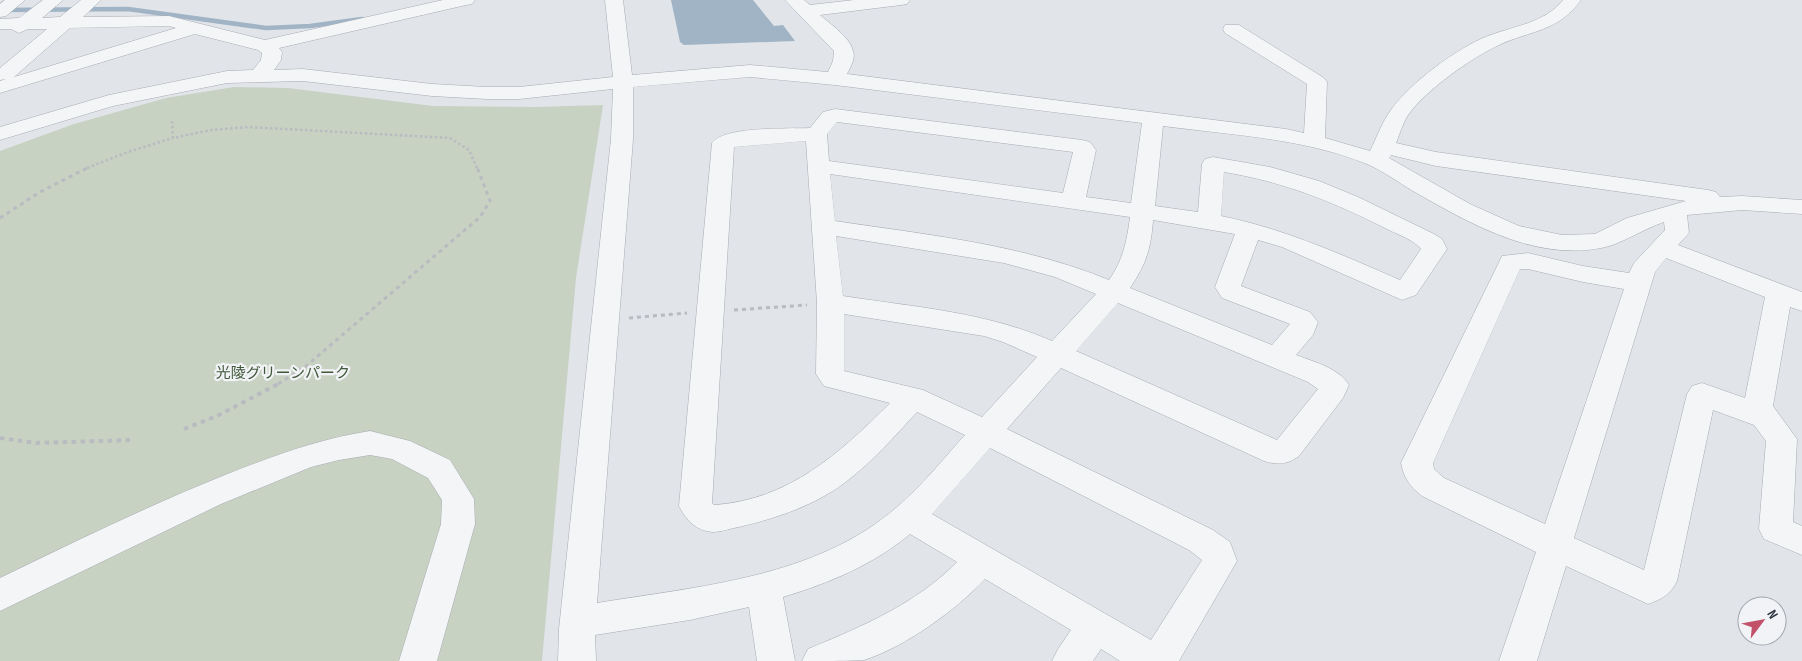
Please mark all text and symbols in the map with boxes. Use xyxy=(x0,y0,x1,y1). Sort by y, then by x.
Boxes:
park label: 光陵グリーンパーク xyxy=(216,364,350,383)
north arrow xyxy=(1737,596,1787,646)
text: N xyxy=(1763,607,1782,622)

